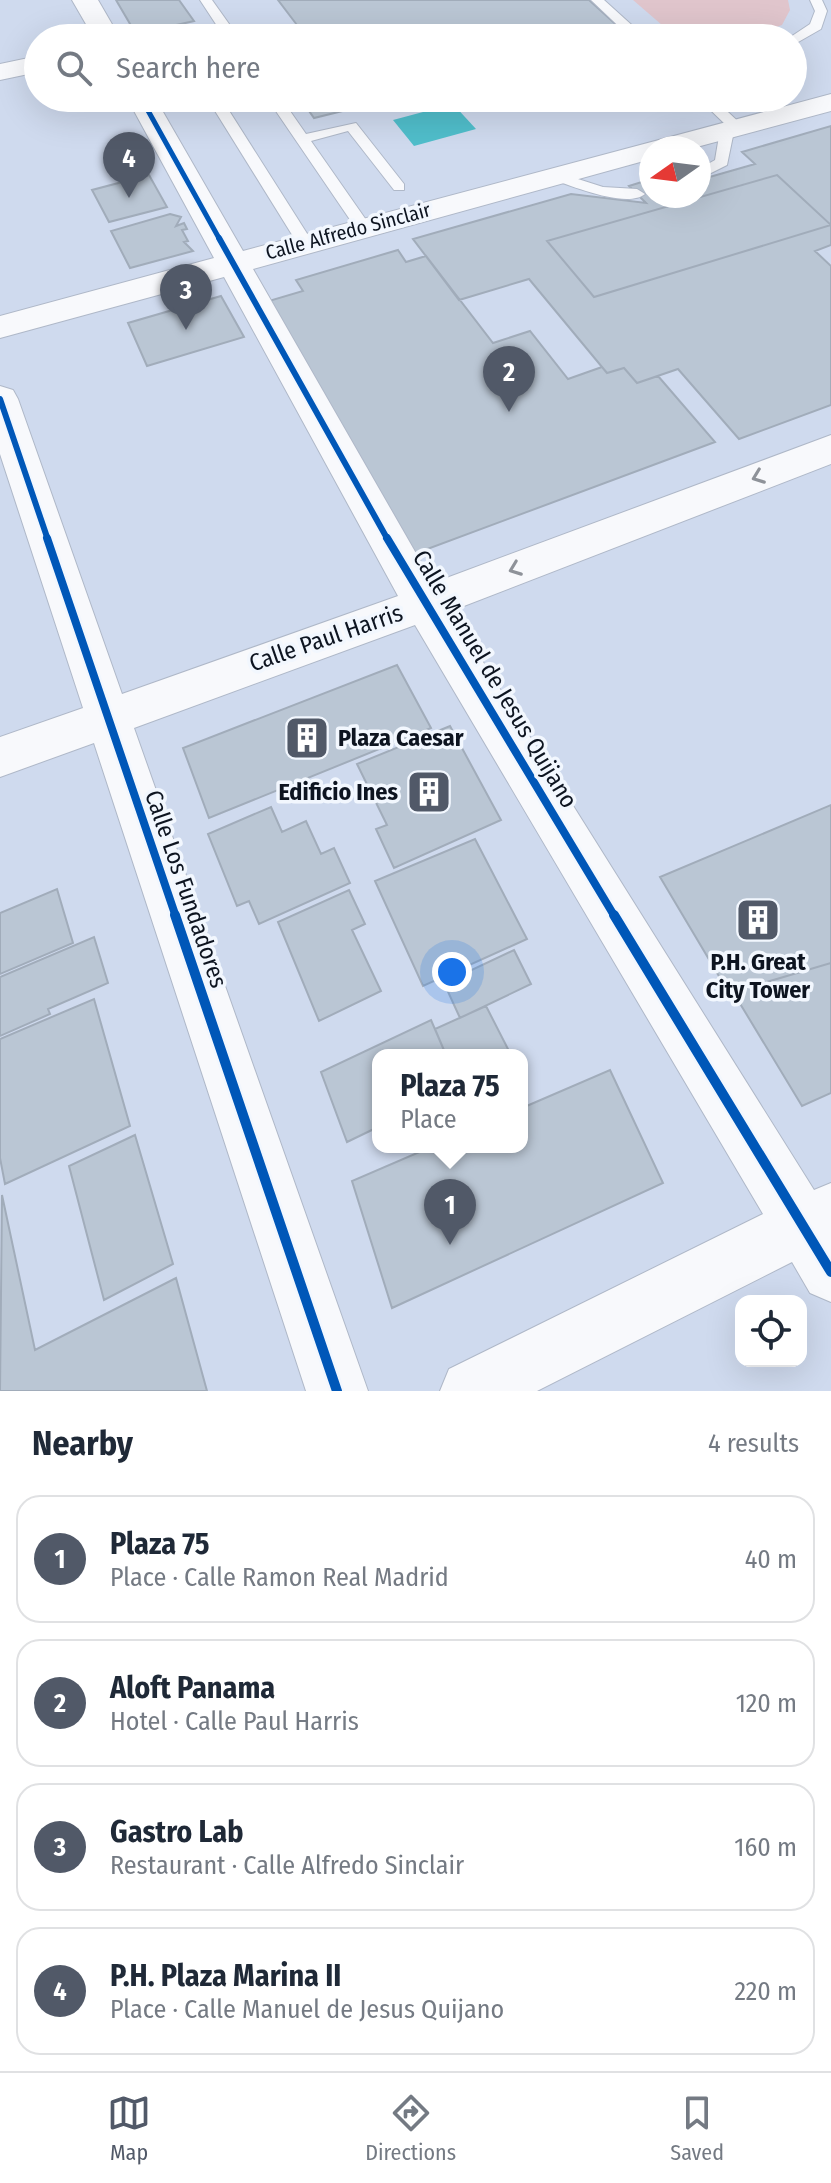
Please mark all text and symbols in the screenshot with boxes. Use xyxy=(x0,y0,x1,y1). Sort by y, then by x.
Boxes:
search box xyxy=(24,24,807,112)
icon: search xyxy=(52,46,96,90)
text: Search here xyxy=(116,50,261,86)
pin: 4 xyxy=(103,132,155,198)
north arrow xyxy=(639,136,711,208)
street label: Calle Alfredo Sinclair xyxy=(263,197,433,265)
pin: 3 xyxy=(160,264,212,330)
pin: 2 xyxy=(483,346,535,412)
one-way arrow xyxy=(752,467,766,484)
street label: Calle Manuel de Jesus Quijano xyxy=(407,545,583,813)
one-way arrow xyxy=(509,559,523,576)
street label: Calle Paul Harris xyxy=(246,599,406,677)
building icon: Plaza Caesar xyxy=(283,714,331,762)
place label: Plaza Caesar xyxy=(338,724,464,752)
building icon: Edificio Ines xyxy=(405,768,453,816)
place label: Edificio Ines xyxy=(278,778,398,806)
street label: Calle Los Fundadores xyxy=(139,787,233,991)
building icon: P.H. Great City Tower xyxy=(734,896,782,944)
place label: P.H. Great City Tower xyxy=(706,948,810,1004)
your location xyxy=(432,952,472,992)
popup xyxy=(372,1049,528,1153)
text: Plaza 75 xyxy=(400,1068,500,1104)
text: Place xyxy=(400,1104,457,1135)
pin: 1 xyxy=(424,1179,476,1245)
map controls xyxy=(735,1295,807,1367)
button: locate xyxy=(735,1295,807,1367)
text: Nearby xyxy=(32,1423,133,1464)
text: 4 results xyxy=(708,1428,799,1459)
text: Plaza 75 xyxy=(110,1526,210,1562)
text: 1 xyxy=(55,1544,66,1575)
text: 40 m xyxy=(745,1544,797,1575)
text: Place · Calle Ramon Real Madrid xyxy=(110,1562,449,1593)
text: Aloft Panama xyxy=(110,1670,275,1706)
text: 2 xyxy=(54,1688,66,1719)
text: 120 m xyxy=(736,1688,797,1719)
text: Hotel · Calle Paul Harris xyxy=(110,1706,359,1737)
text: Gastro Lab xyxy=(110,1814,244,1850)
text: 3 xyxy=(54,1832,66,1863)
text: 160 m xyxy=(734,1832,797,1863)
text: Restaurant · Calle Alfredo Sinclair xyxy=(110,1850,464,1881)
text: P.H. Plaza Marina II xyxy=(110,1958,341,1994)
text: 4 xyxy=(53,1976,67,2007)
text: 220 m xyxy=(734,1976,797,2007)
text: Place · Calle Manuel de Jesus Quijano xyxy=(110,1994,504,2025)
tab: Map xyxy=(107,2091,151,2166)
tab: Directions xyxy=(365,2091,456,2166)
tab: Saved xyxy=(670,2091,724,2166)

